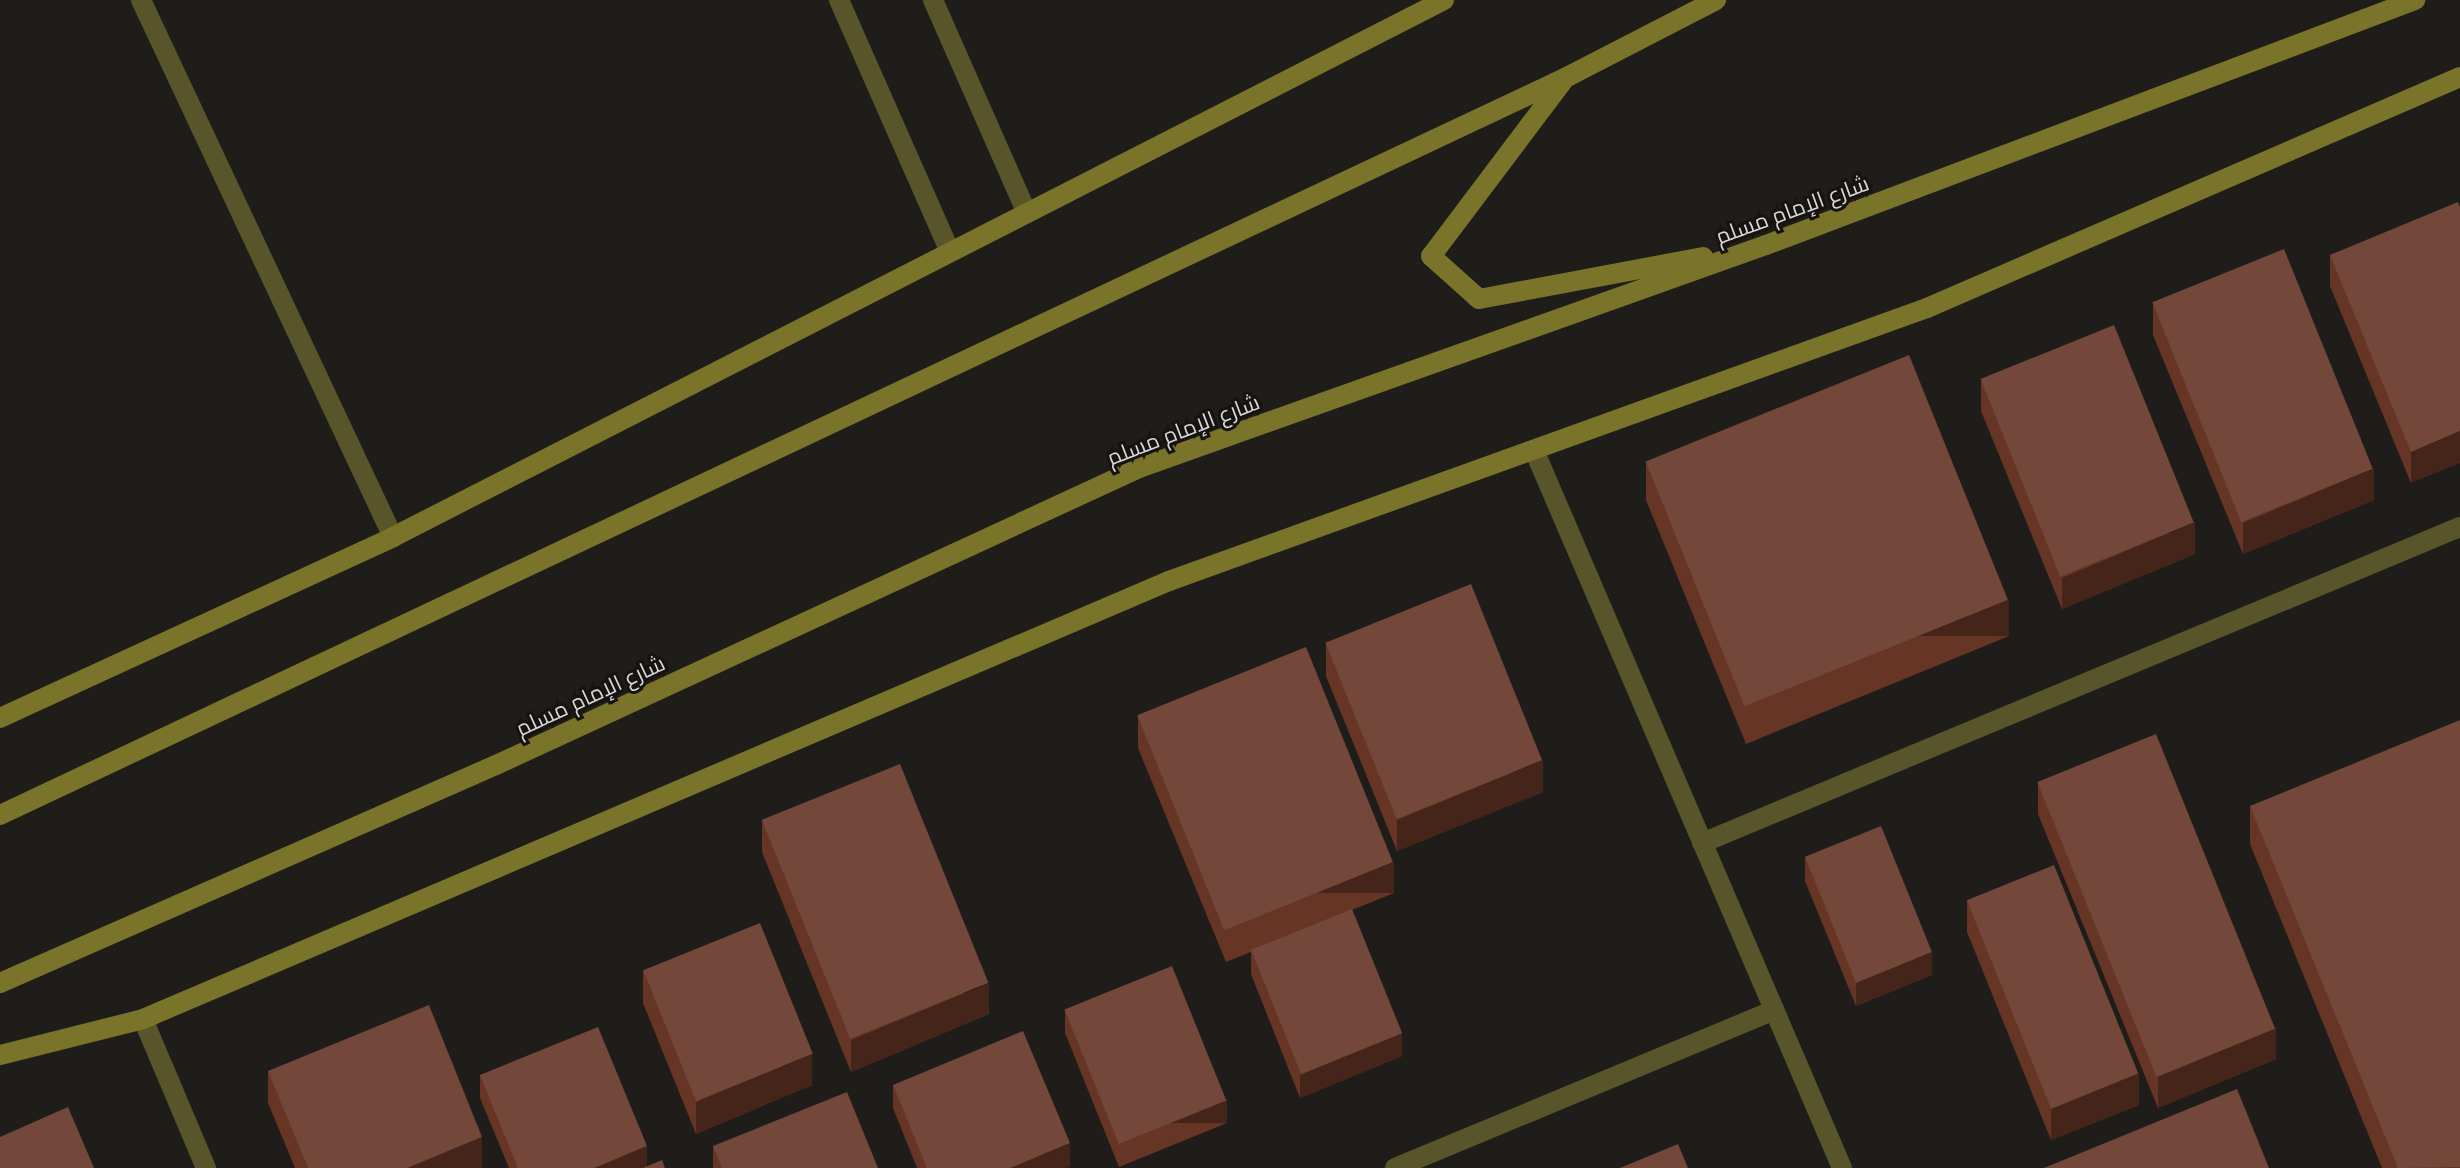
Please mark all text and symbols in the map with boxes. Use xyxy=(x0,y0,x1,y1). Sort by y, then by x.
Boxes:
street label: شارع الإمام مسلم xyxy=(1712,169,1872,249)
street label: شارع الإمام مسلم xyxy=(1103,388,1263,470)
street label: شارع الإمام مسلم xyxy=(511,649,669,741)

